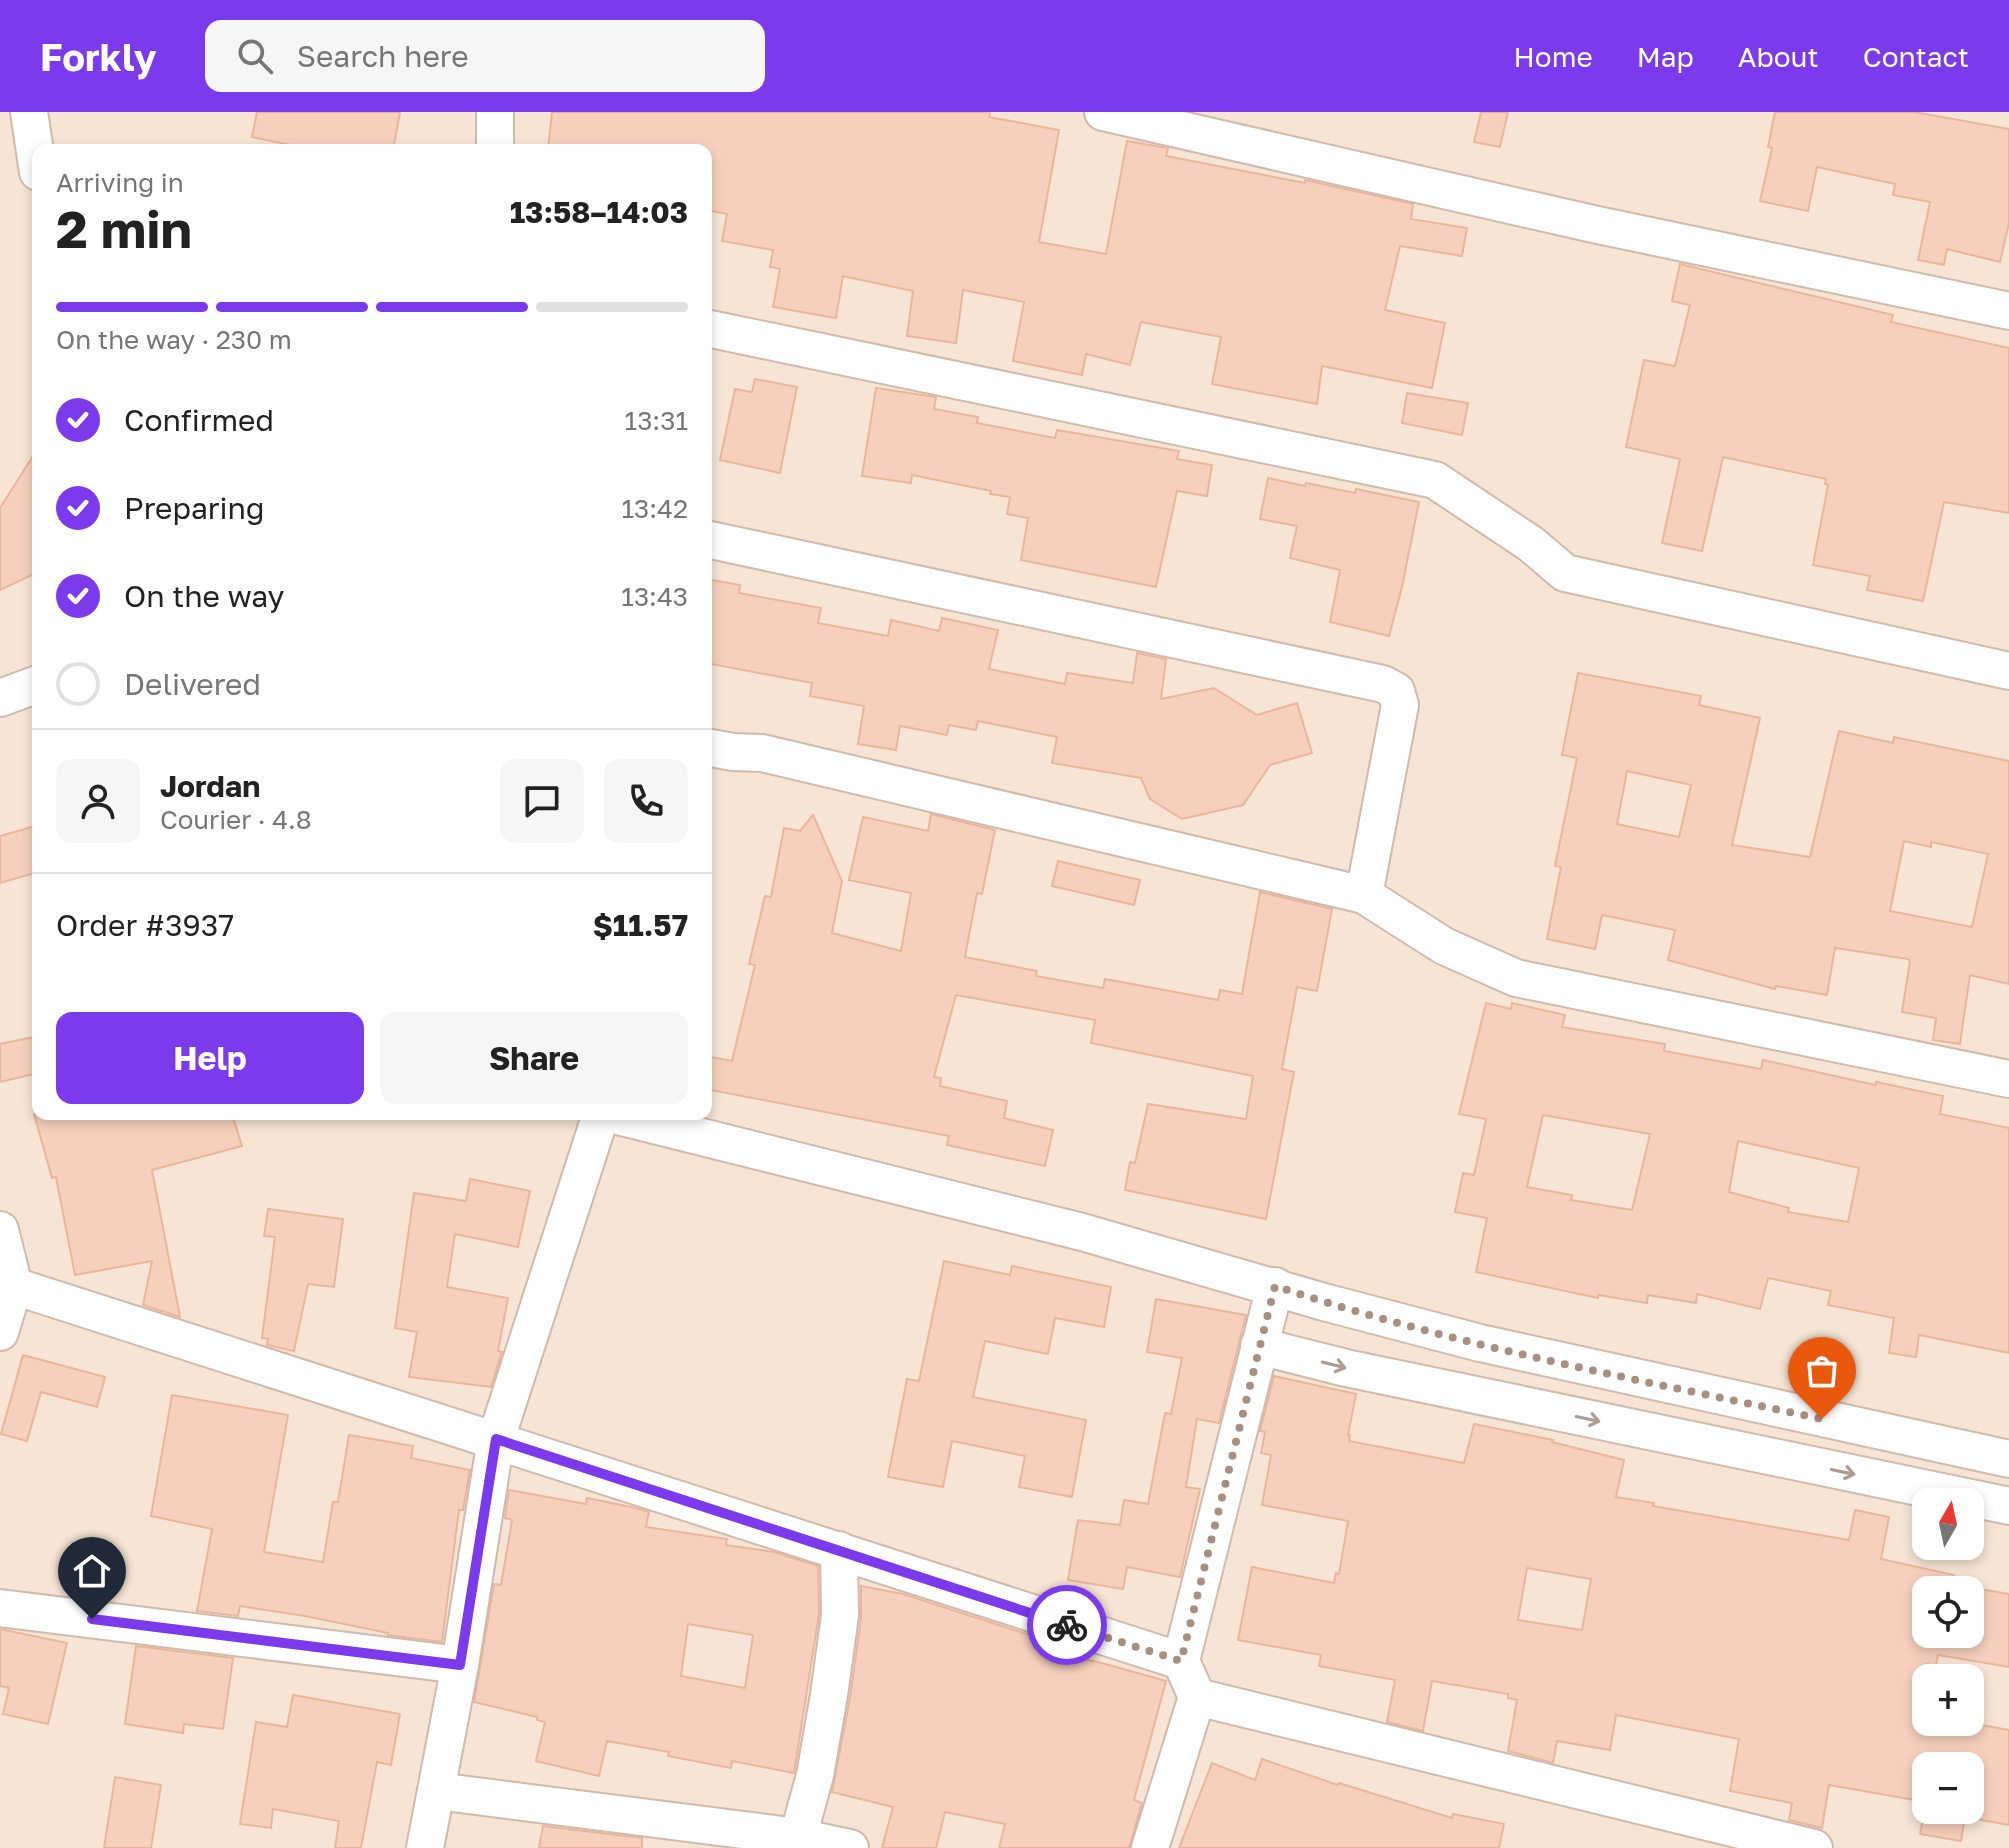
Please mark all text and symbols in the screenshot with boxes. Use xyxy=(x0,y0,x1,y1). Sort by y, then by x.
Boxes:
search box xyxy=(205,20,765,92)
text: Forkly xyxy=(40,34,157,79)
icon: search xyxy=(233,34,277,78)
text: Search here xyxy=(297,38,469,74)
text: Home xyxy=(1514,40,1593,73)
text: Map xyxy=(1637,40,1694,73)
text: About xyxy=(1738,40,1819,73)
text: Contact xyxy=(1863,40,1969,73)
text: Arriving in xyxy=(56,167,184,198)
text: 13:58–14:03 xyxy=(510,194,688,230)
text: 2 min xyxy=(56,197,192,259)
text: On the way · 230 m xyxy=(56,324,292,355)
icon: check xyxy=(56,398,100,442)
text: Confirmed xyxy=(124,402,274,438)
text: 13:31 xyxy=(625,405,688,436)
icon: check xyxy=(56,486,100,530)
text: Preparing xyxy=(124,490,265,526)
text: 13:42 xyxy=(621,493,688,524)
icon: check xyxy=(56,574,100,618)
text: On the way xyxy=(124,578,284,614)
text: 13:43 xyxy=(621,581,688,612)
text: Delivered xyxy=(124,666,261,702)
button: person xyxy=(56,759,140,843)
button: chat xyxy=(500,759,584,843)
button: phone xyxy=(604,759,688,843)
text: Jordan xyxy=(160,768,260,804)
text: Courier · 4.8 xyxy=(160,804,312,835)
text: Order #3937 xyxy=(56,907,234,943)
text: $11.57 xyxy=(593,907,688,943)
button: Help xyxy=(56,1012,364,1104)
button: Share xyxy=(380,1012,688,1104)
pin xyxy=(1788,1337,1856,1419)
icon: bag xyxy=(1800,1349,1844,1393)
one-way arrow xyxy=(1321,1358,1347,1373)
one-way arrow xyxy=(1575,1412,1601,1427)
one-way arrow xyxy=(1830,1465,1855,1480)
north arrow xyxy=(1912,1488,1984,1560)
map controls xyxy=(1912,1488,1984,1824)
pin xyxy=(58,1537,126,1619)
icon: home xyxy=(70,1549,114,1593)
button: locate xyxy=(1912,1576,1984,1648)
courier xyxy=(1027,1585,1107,1665)
icon: bike xyxy=(1045,1603,1089,1647)
button: + xyxy=(1912,1664,1984,1736)
button: − xyxy=(1912,1752,1984,1824)

